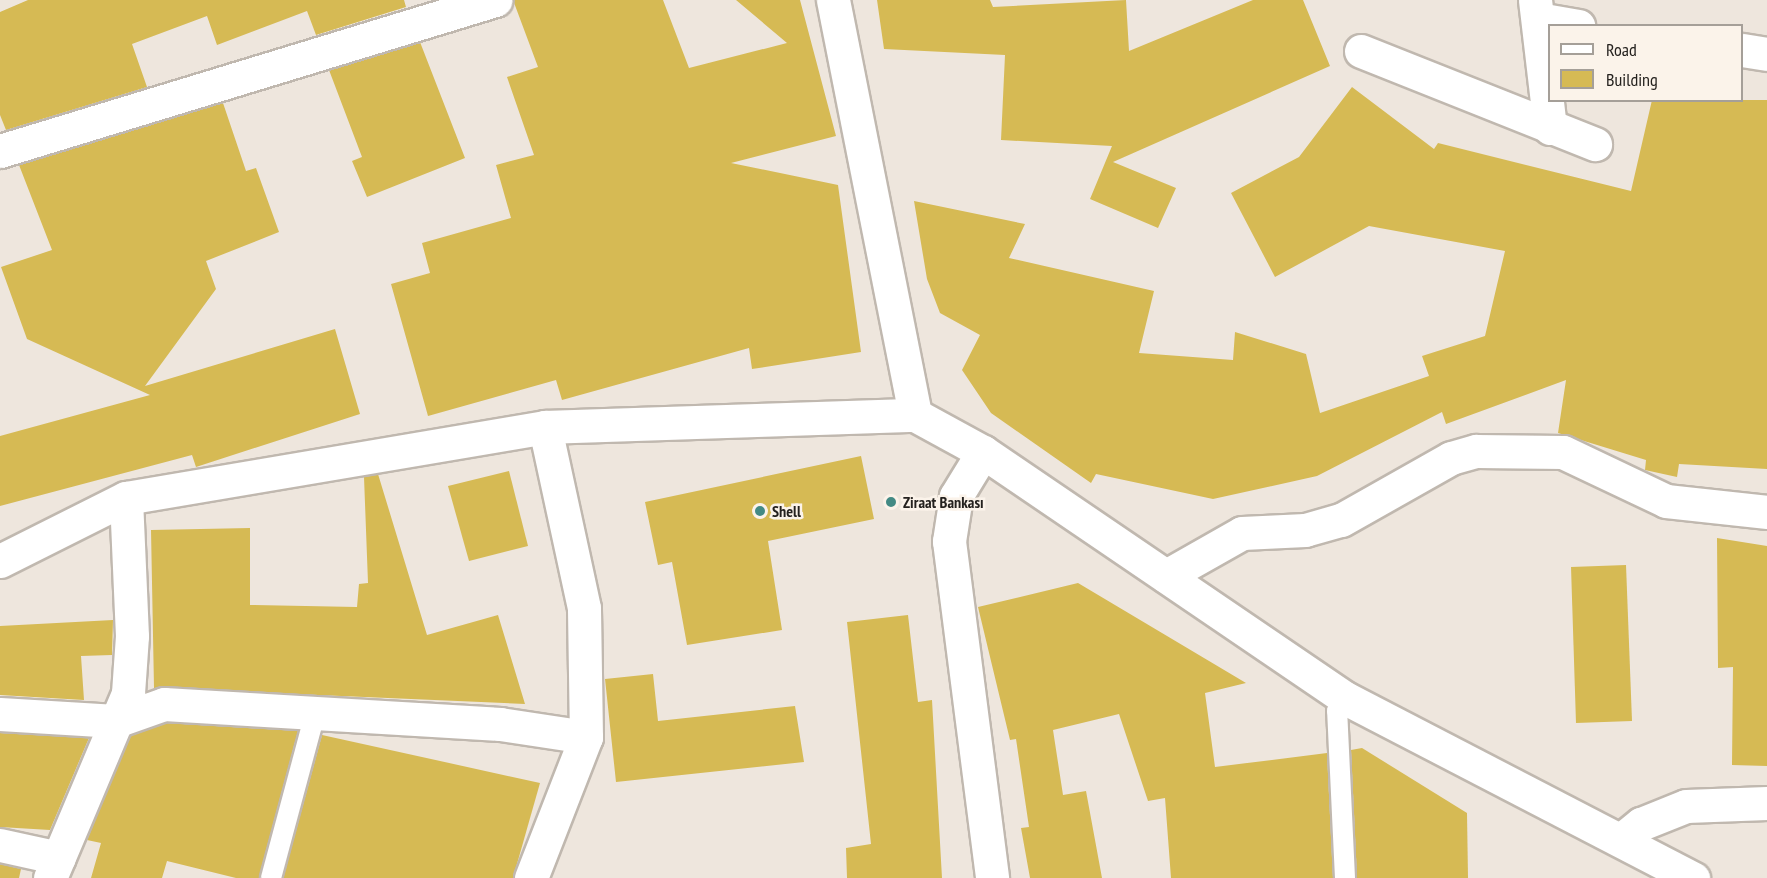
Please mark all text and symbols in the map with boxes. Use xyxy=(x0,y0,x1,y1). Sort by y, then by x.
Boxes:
legend xyxy=(1548,24,1743,102)
text: Road xyxy=(1606,38,1637,61)
text: Building xyxy=(1606,68,1658,91)
place label: Ziraat Bankası xyxy=(903,492,984,512)
marker: Ziraat Bankası xyxy=(884,495,898,509)
place label: Shell xyxy=(772,501,801,521)
marker: Shell xyxy=(753,504,767,518)

